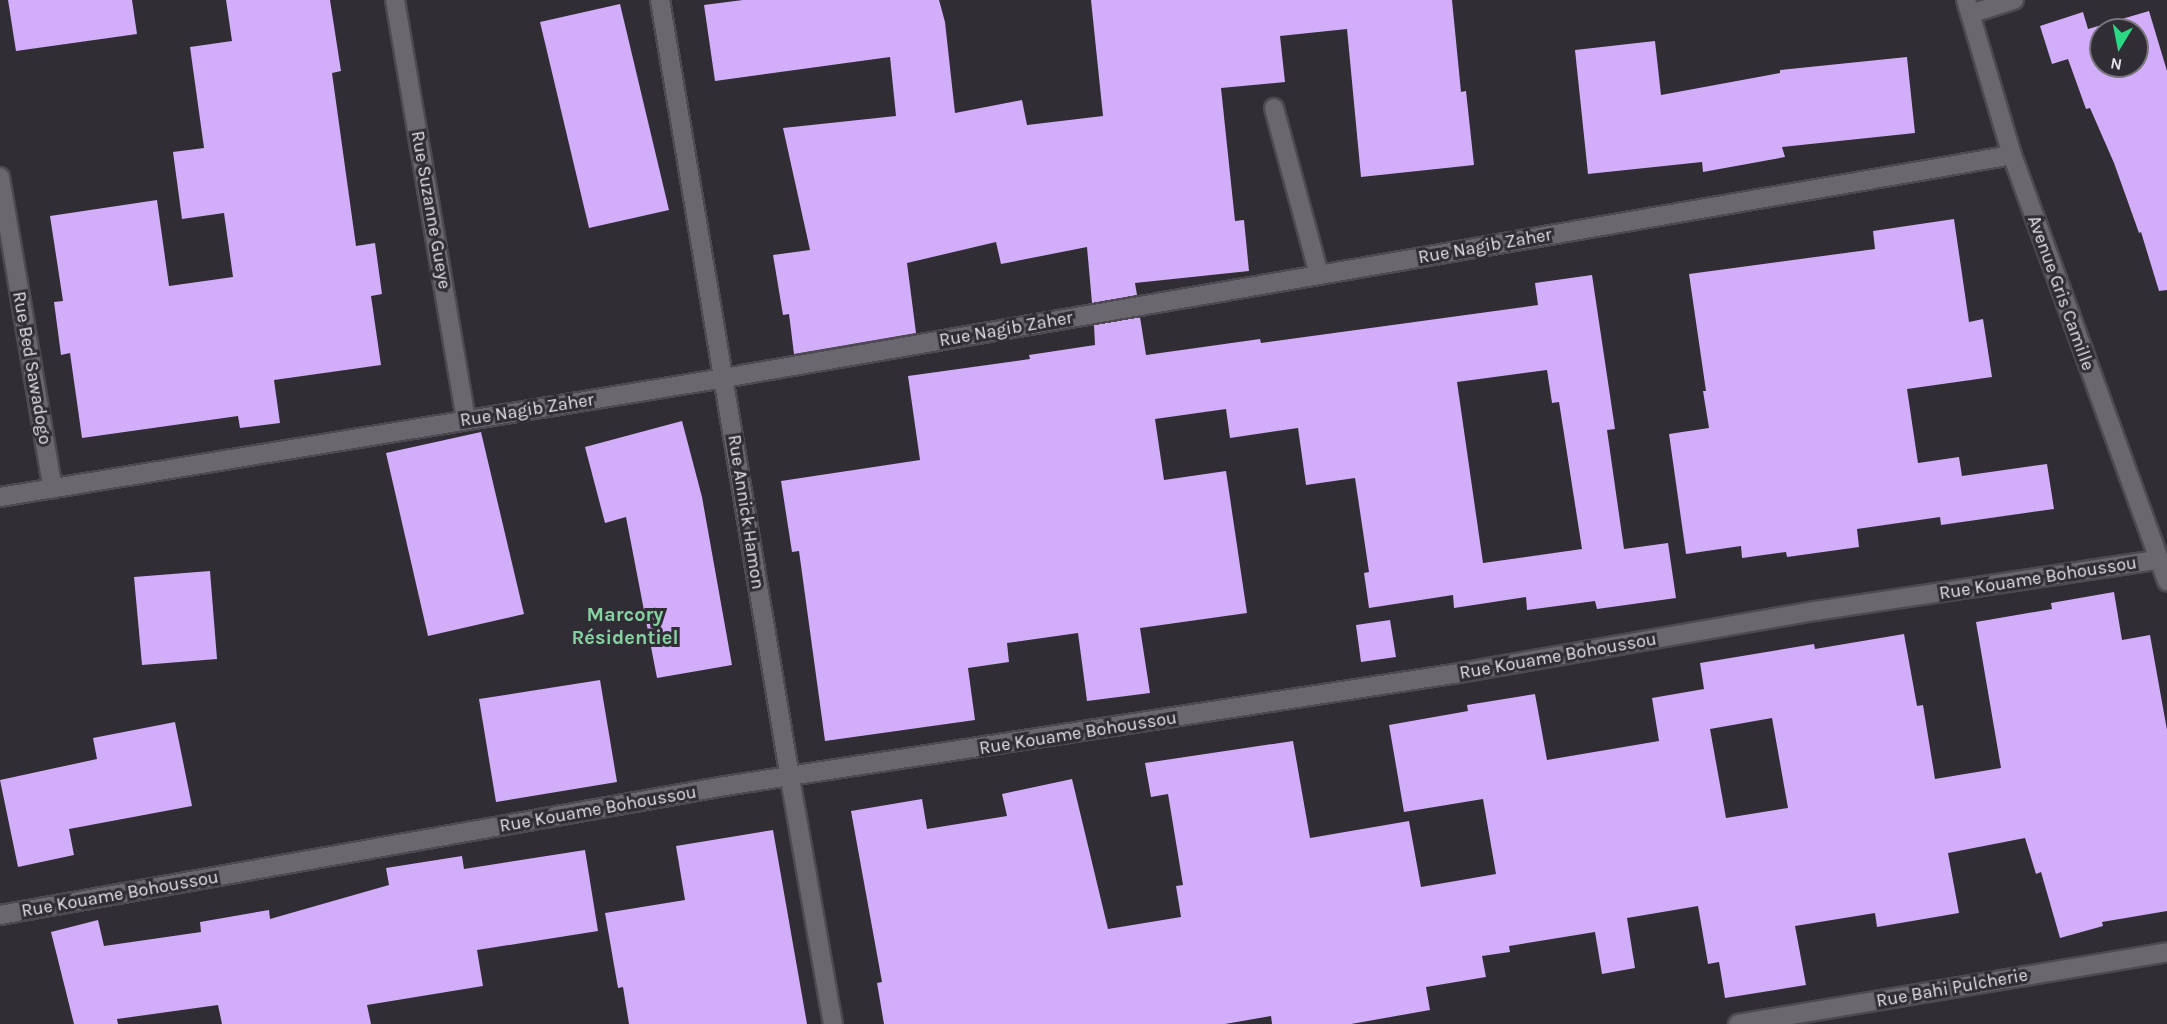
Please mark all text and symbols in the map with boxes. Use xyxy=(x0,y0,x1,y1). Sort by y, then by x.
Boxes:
north arrow xyxy=(2089,18,2149,78)
text: N xyxy=(2109,54,2123,75)
street label: Rue Suzanne Gueye xyxy=(406,129,456,291)
street label: Avenue Gris Camille xyxy=(2023,213,2099,373)
street label: Rue Nagib Zaher xyxy=(1417,224,1553,268)
street label: Rue Bed Sawadogo xyxy=(8,290,56,446)
street label: Rue Nagib Zaher xyxy=(938,307,1074,351)
street label: Rue Nagib Zaher xyxy=(458,389,596,431)
street label: Rue Annick Hamon xyxy=(723,433,769,591)
street label: Rue Kouame Bohoussou xyxy=(1938,552,2138,604)
district label: Marcory Résidentiel xyxy=(571,602,679,649)
street label: Rue Kouame Bohoussou xyxy=(1458,628,1658,684)
street label: Rue Kouame Bohoussou xyxy=(978,707,1178,759)
street label: Rue Kouame Bohoussou xyxy=(498,781,698,837)
street label: Rue Kouame Bohoussou xyxy=(20,866,220,922)
street label: Rue Bahi Pulcherie xyxy=(1875,964,2029,1012)

